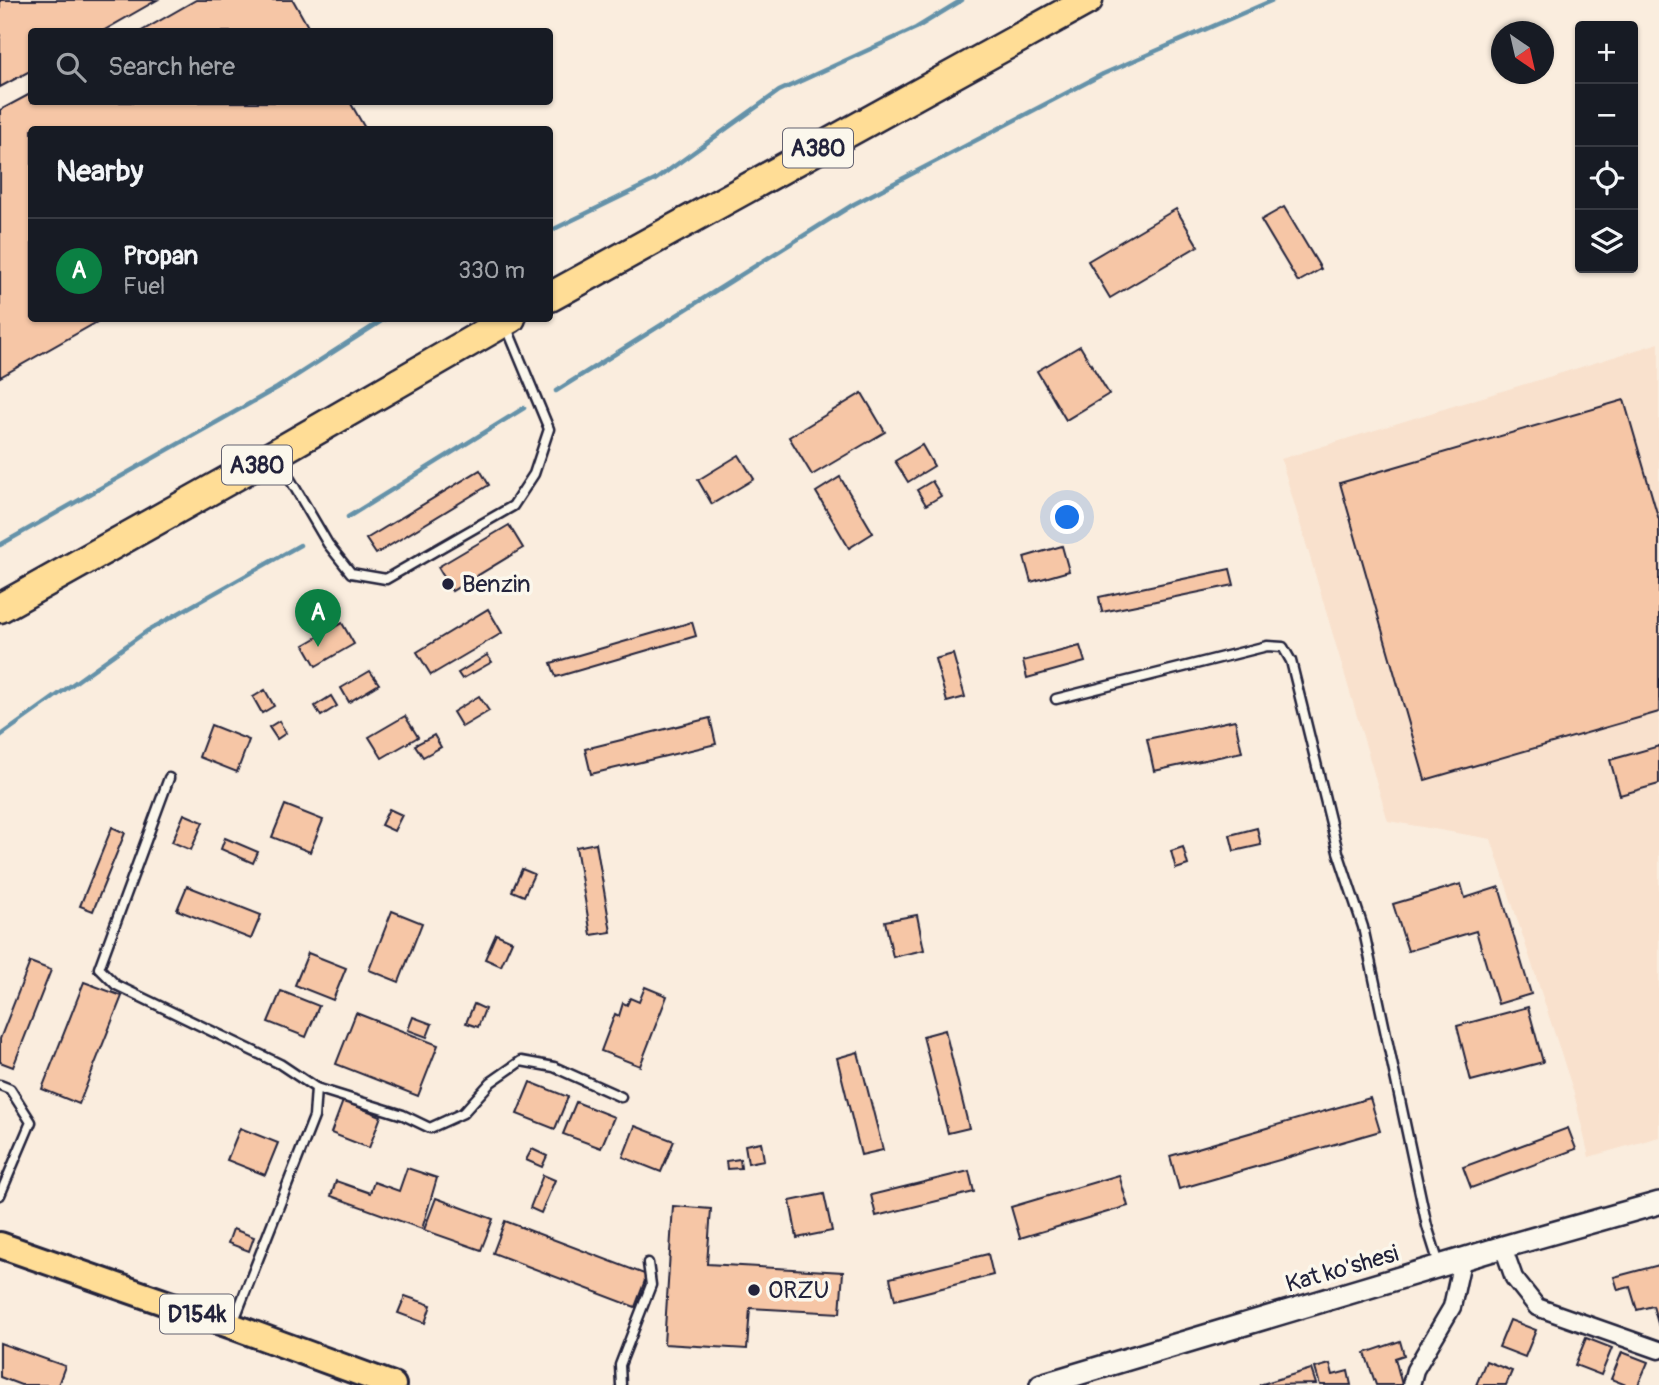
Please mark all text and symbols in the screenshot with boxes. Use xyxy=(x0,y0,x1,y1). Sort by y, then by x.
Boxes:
north arrow xyxy=(1491,21,1554,84)
map controls xyxy=(1575,21,1638,273)
button: + xyxy=(1575,21,1638,84)
search box xyxy=(28,28,553,105)
icon: search xyxy=(52,48,90,86)
text: Search here xyxy=(108,51,235,83)
button: − xyxy=(1575,84,1638,147)
road number: A380 xyxy=(783,128,853,168)
button: locate xyxy=(1575,147,1638,210)
text: Nearby xyxy=(56,153,143,190)
button: layers xyxy=(1575,210,1638,273)
text: Propan xyxy=(123,240,198,272)
text: A xyxy=(72,256,86,285)
text: 330 m xyxy=(458,256,525,285)
text: Fuel xyxy=(123,272,165,301)
road number: A380 xyxy=(222,446,292,485)
your location xyxy=(1050,500,1084,534)
place label: Benzin xyxy=(462,570,531,599)
marker: Benzin xyxy=(440,576,456,592)
pin: A xyxy=(295,589,341,647)
street label: Kat ko'shesi xyxy=(1282,1239,1402,1299)
place label: ORZU xyxy=(768,1276,829,1305)
marker: ORZU xyxy=(746,1282,762,1298)
road number: D154k xyxy=(160,1294,234,1334)

